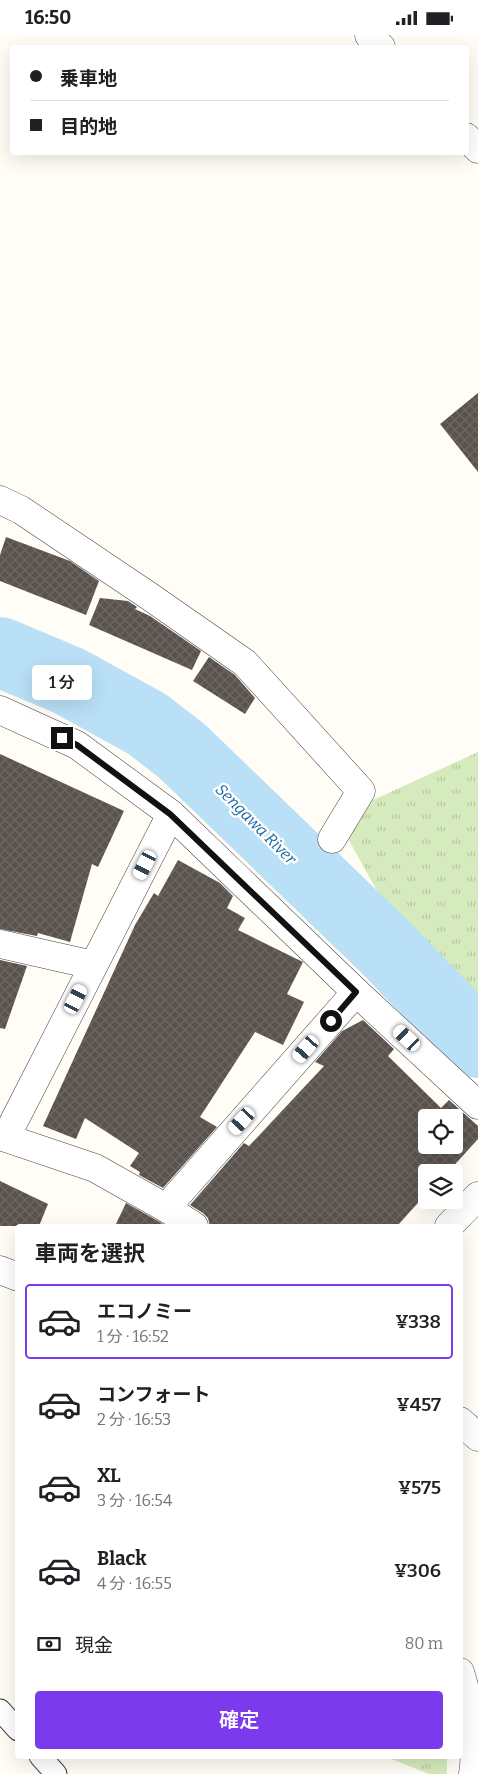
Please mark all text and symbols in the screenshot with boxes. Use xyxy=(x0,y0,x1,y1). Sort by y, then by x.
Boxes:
text: 16:50 xyxy=(25,6,71,29)
text: 乗車地 xyxy=(60,67,117,90)
text: 目的地 xyxy=(60,115,117,138)
callout: 1 分 xyxy=(32,665,92,701)
text: 1 分 xyxy=(49,673,75,692)
route end xyxy=(51,727,73,749)
water label: Sengawa River xyxy=(212,780,301,869)
car xyxy=(131,848,158,882)
car xyxy=(62,982,89,1016)
route start xyxy=(320,1010,342,1032)
car xyxy=(390,1022,423,1054)
car xyxy=(290,1033,321,1065)
car xyxy=(226,1105,257,1137)
map controls xyxy=(418,1109,463,1209)
button: locate xyxy=(418,1109,463,1154)
button: layers xyxy=(418,1164,463,1209)
text: 車両を選択 xyxy=(35,1240,145,1267)
icon: car xyxy=(37,1299,82,1344)
text: エコノミー xyxy=(97,1300,192,1323)
text: ¥338 xyxy=(395,1310,441,1333)
text: 1 分 · 16:52 xyxy=(97,1327,169,1346)
icon: car xyxy=(37,1382,82,1427)
text: コンフォート xyxy=(97,1383,210,1406)
text: ¥457 xyxy=(396,1393,441,1416)
text: 2 分 · 16:53 xyxy=(97,1410,171,1429)
text: XL xyxy=(97,1464,121,1487)
icon: car xyxy=(37,1465,82,1510)
text: ¥575 xyxy=(398,1476,441,1499)
text: 3 分 · 16:54 xyxy=(97,1491,172,1510)
text: Black xyxy=(97,1547,147,1570)
icon: car xyxy=(37,1548,82,1593)
text: ¥306 xyxy=(394,1559,441,1582)
text: 4 分 · 16:55 xyxy=(97,1574,172,1593)
icon: cash xyxy=(35,1630,63,1658)
text: 現金 xyxy=(75,1634,113,1657)
text: 80 m xyxy=(405,1634,443,1653)
button: 確定 xyxy=(35,1691,443,1749)

